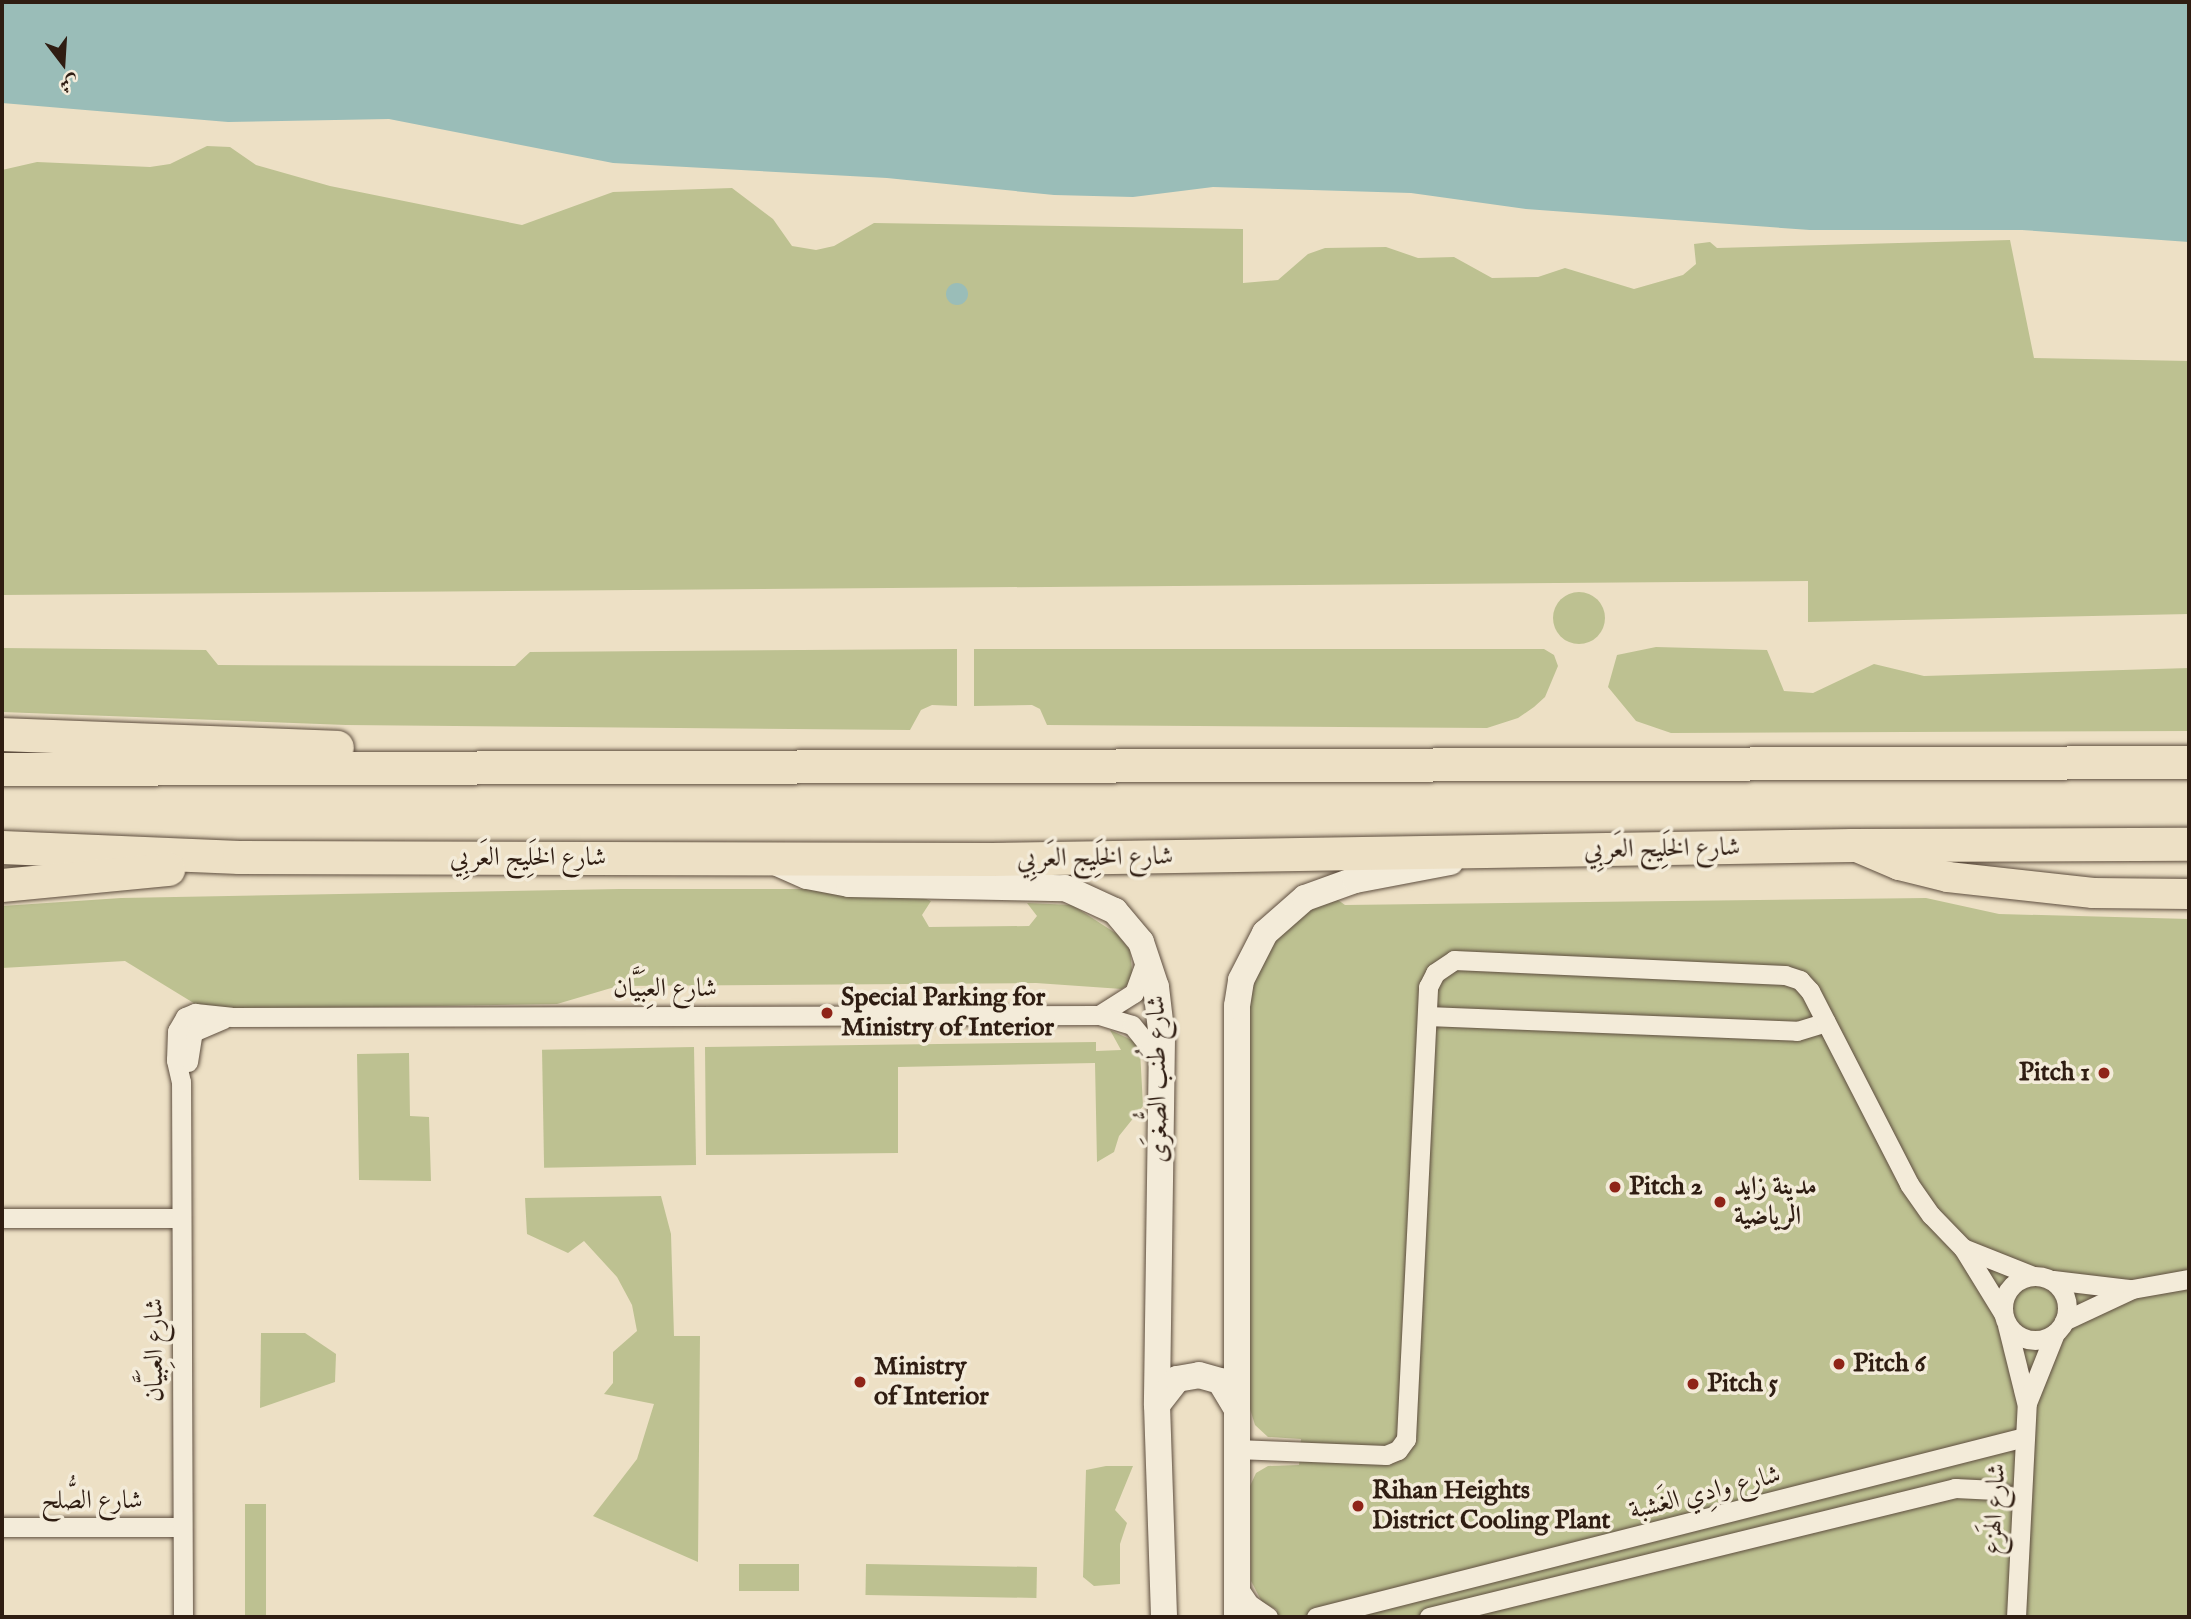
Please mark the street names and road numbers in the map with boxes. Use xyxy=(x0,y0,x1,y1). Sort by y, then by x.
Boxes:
street label: شارع الخَلِيج العَربِي xyxy=(1583,832,1741,866)
street label: شارع الخَلِيج العَربِي xyxy=(1016,841,1174,875)
street label: شارع الخَلِيج العَربِي xyxy=(450,842,606,874)
street label: شارع العِبَيَّان xyxy=(613,973,717,1005)
street label: شارع طُنب الصُّغرَى xyxy=(1141,995,1175,1163)
street label: شارع العِبَيَّان xyxy=(139,1298,171,1402)
street label: شارع وادِي الغَشبة xyxy=(1626,1459,1784,1527)
street label: شارع الهَزع xyxy=(1977,1462,2013,1556)
street label: شارع الصُّلح xyxy=(41,1485,143,1517)

